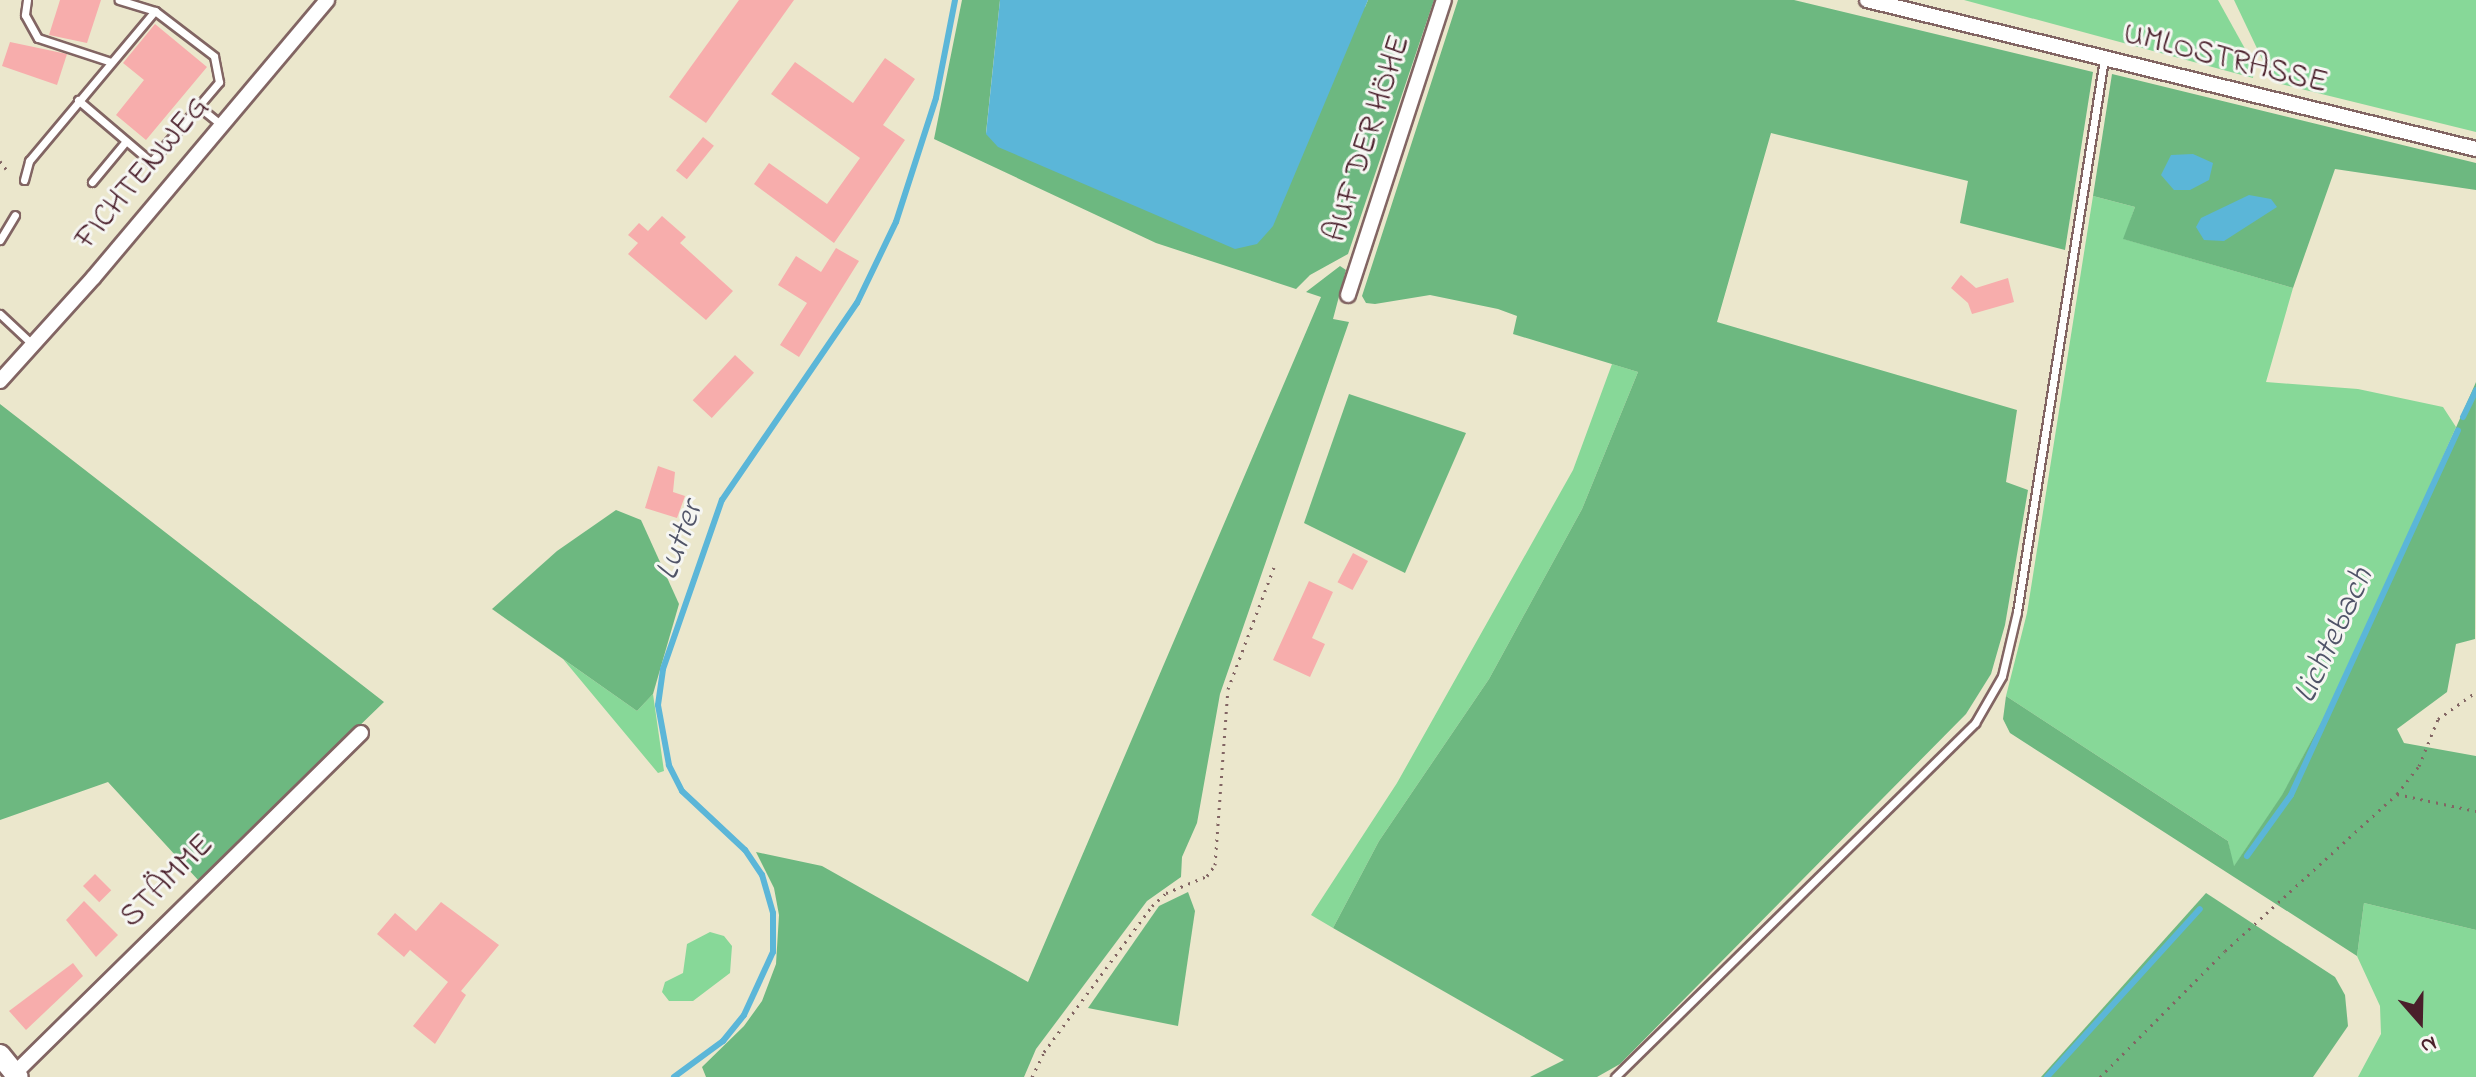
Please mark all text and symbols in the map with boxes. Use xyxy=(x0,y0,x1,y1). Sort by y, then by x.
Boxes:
street label: UMLOSTRASSE xyxy=(2119,16,2331,104)
street label: AUF DER HÖHE xyxy=(1318,31,1420,247)
street label: FICHTENWEG xyxy=(68,90,218,258)
water label: Lutter xyxy=(648,496,714,586)
water label: Lichtebach xyxy=(2286,562,2384,710)
street label: STÄMME xyxy=(113,827,223,937)
north arrow xyxy=(2380,981,2460,1061)
text: N xyxy=(2416,1026,2441,1061)

